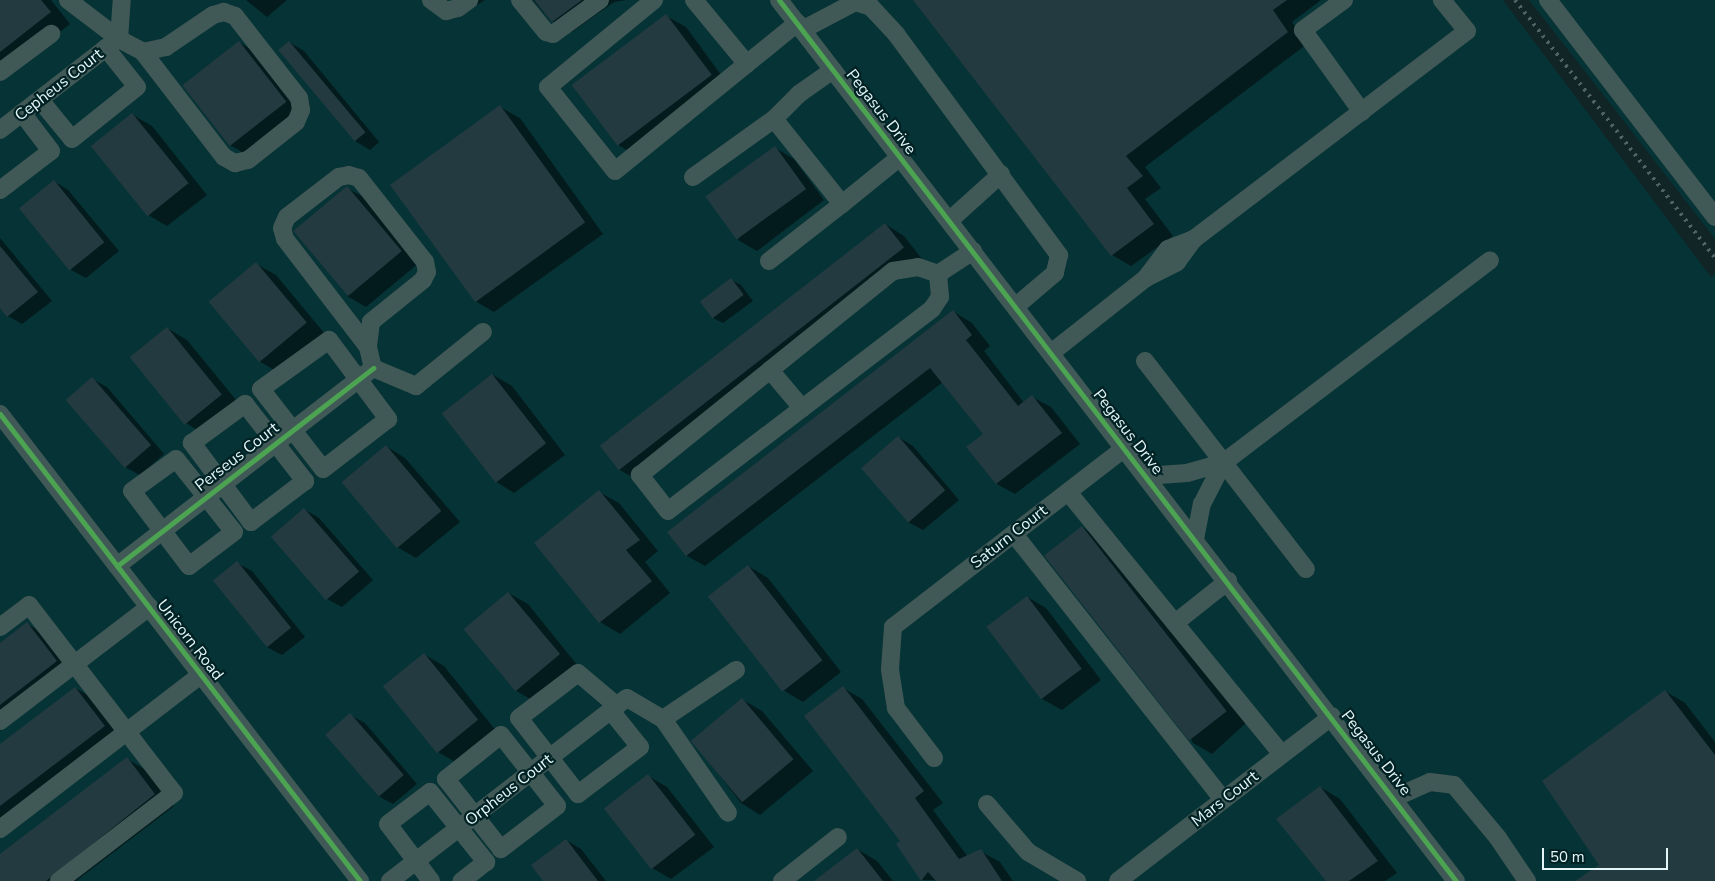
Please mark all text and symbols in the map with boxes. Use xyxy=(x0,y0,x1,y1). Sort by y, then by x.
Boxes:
street label: Cepheus Court xyxy=(11,45,107,125)
street label: Pegasus Drive xyxy=(842,66,920,158)
street label: Pegasus Drive xyxy=(1089,386,1167,478)
street label: Perseus Court xyxy=(191,418,283,496)
street label: Saturn Court xyxy=(967,501,1051,573)
street label: Unicorn Road xyxy=(153,596,227,684)
street label: Pegasus Drive xyxy=(1337,707,1415,799)
street label: Orpheus Court xyxy=(462,750,556,830)
street label: Mars Court xyxy=(1188,767,1262,831)
scale bar xyxy=(1545,838,1671,870)
text: 50 m xyxy=(1550,847,1585,867)

